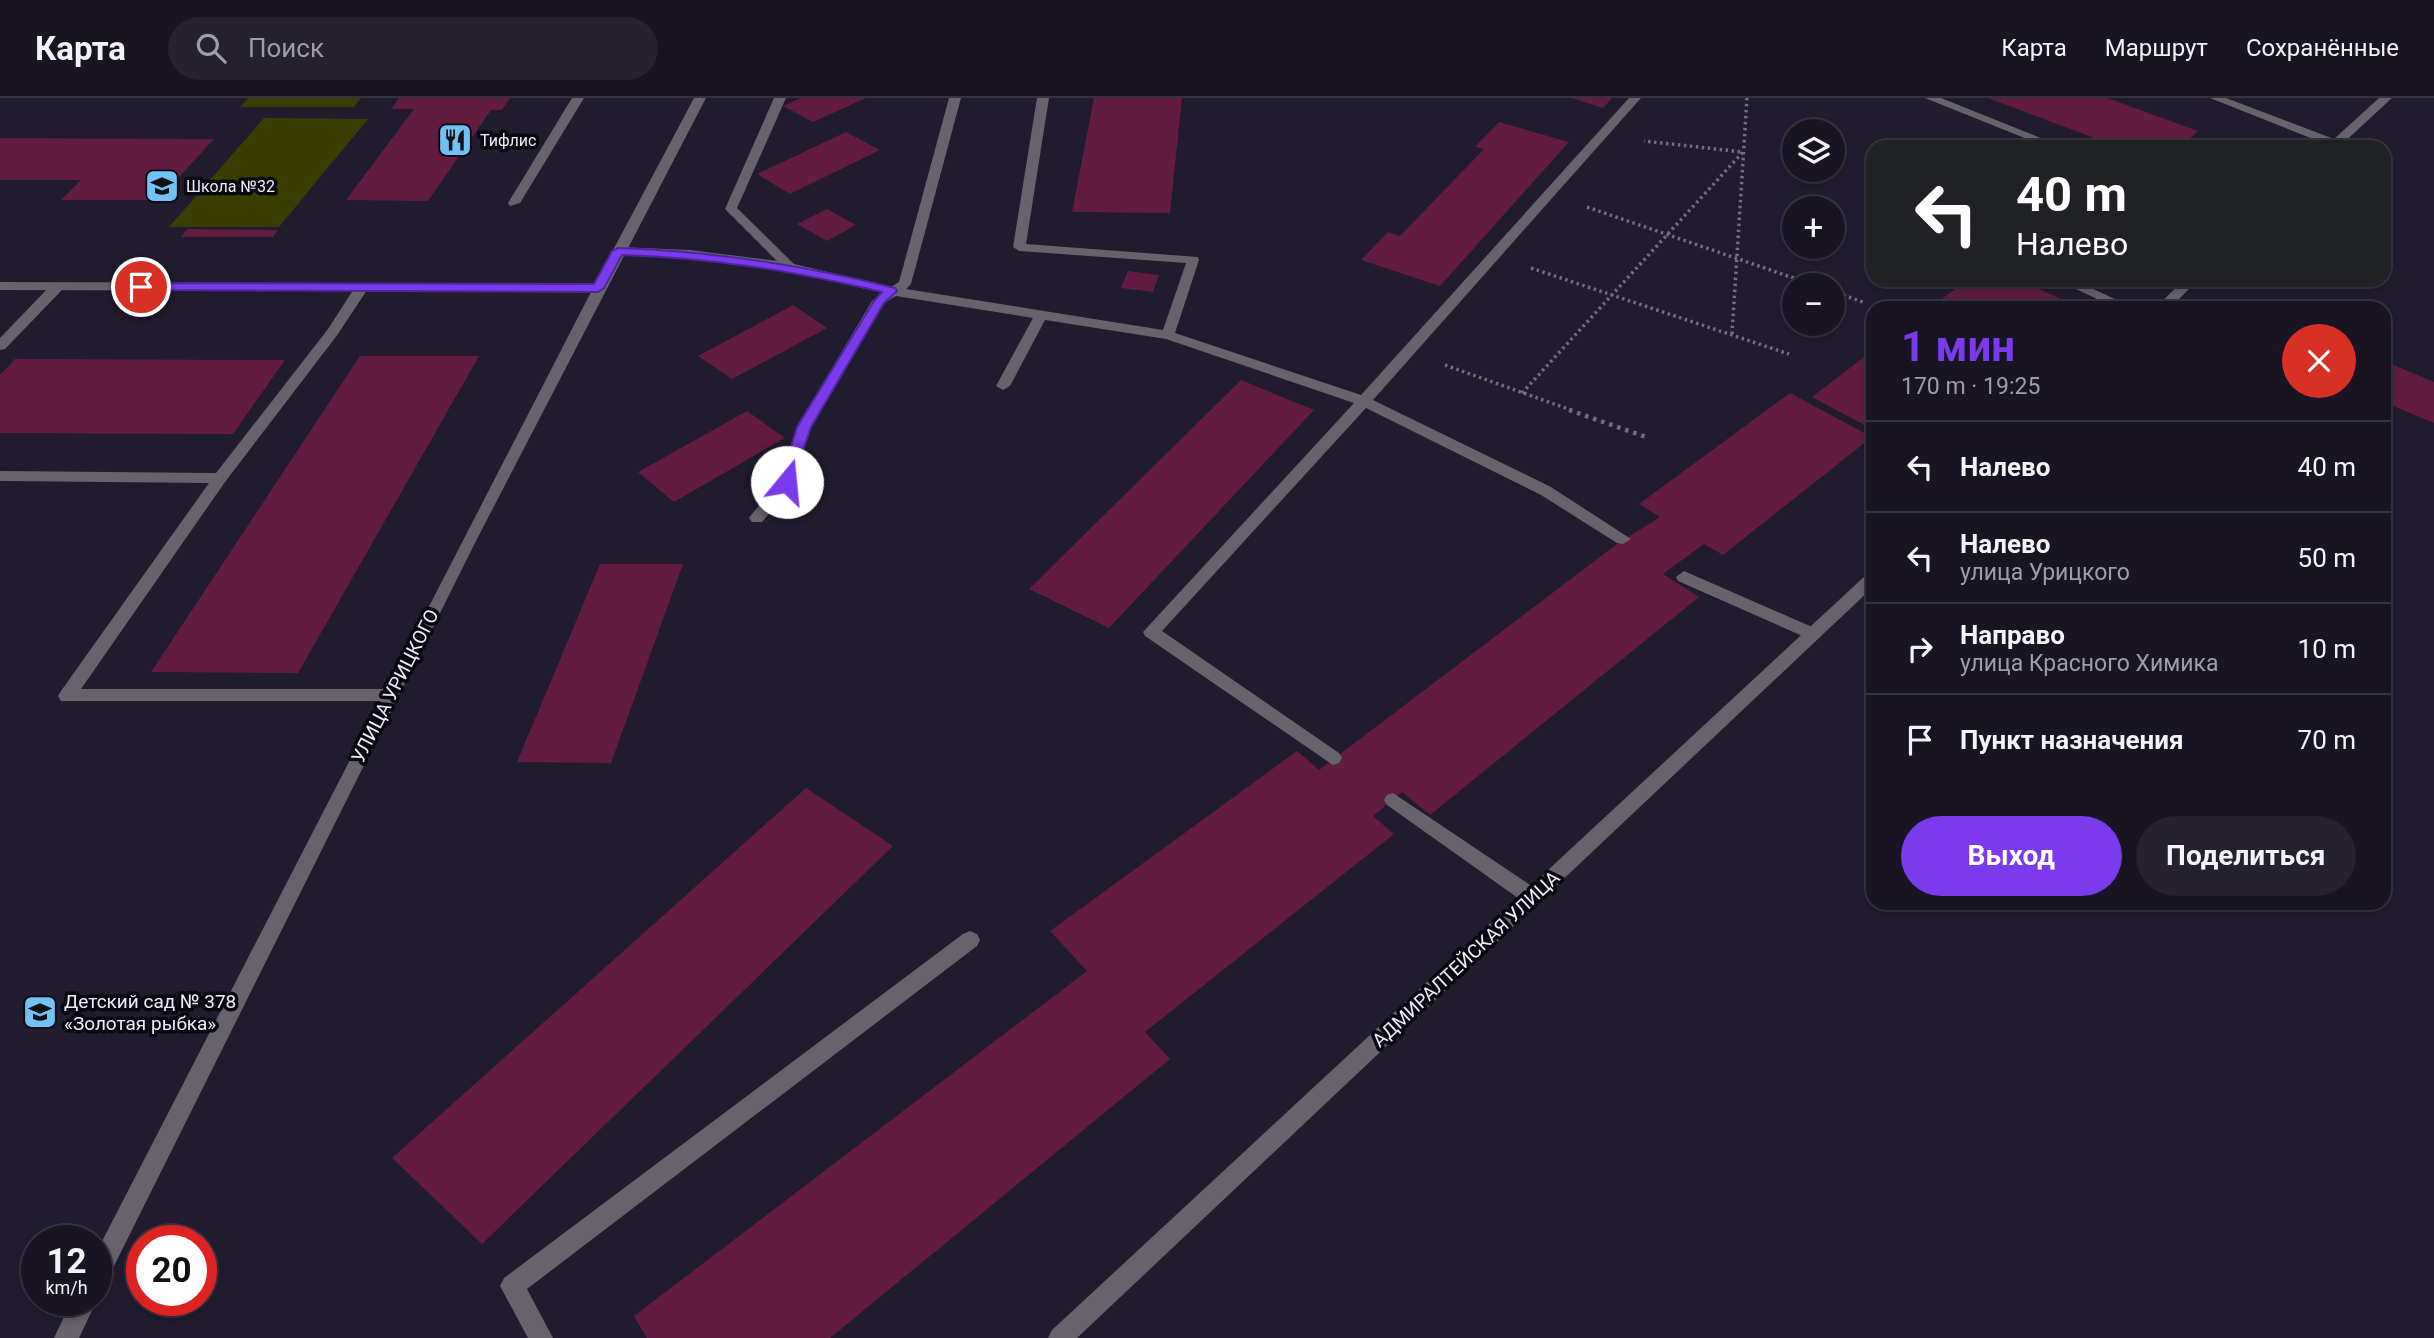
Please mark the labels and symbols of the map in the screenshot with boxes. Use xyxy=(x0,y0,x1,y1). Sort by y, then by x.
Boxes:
restaurant icon: Тифлис xyxy=(436,121,474,159)
place label: Тифлис xyxy=(480,131,536,150)
school or university icon: Школа №32 xyxy=(143,167,181,205)
place label: Школа №32 xyxy=(186,177,275,196)
pin xyxy=(111,257,171,317)
position arrow xyxy=(750,445,824,519)
street label: УЛИЦА УРИЦКОГО xyxy=(346,605,444,767)
street label: АДМИРАЛТЕЙСКАЯ УЛИЦА xyxy=(1368,866,1565,1052)
place label: Детский сад № 378 «Золотая рыбка» xyxy=(64,990,236,1035)
school or university icon: Детский сад № 378 «Золотая рыбка» xyxy=(21,993,59,1031)
speed limit sign: 20 xyxy=(126,1225,217,1316)

